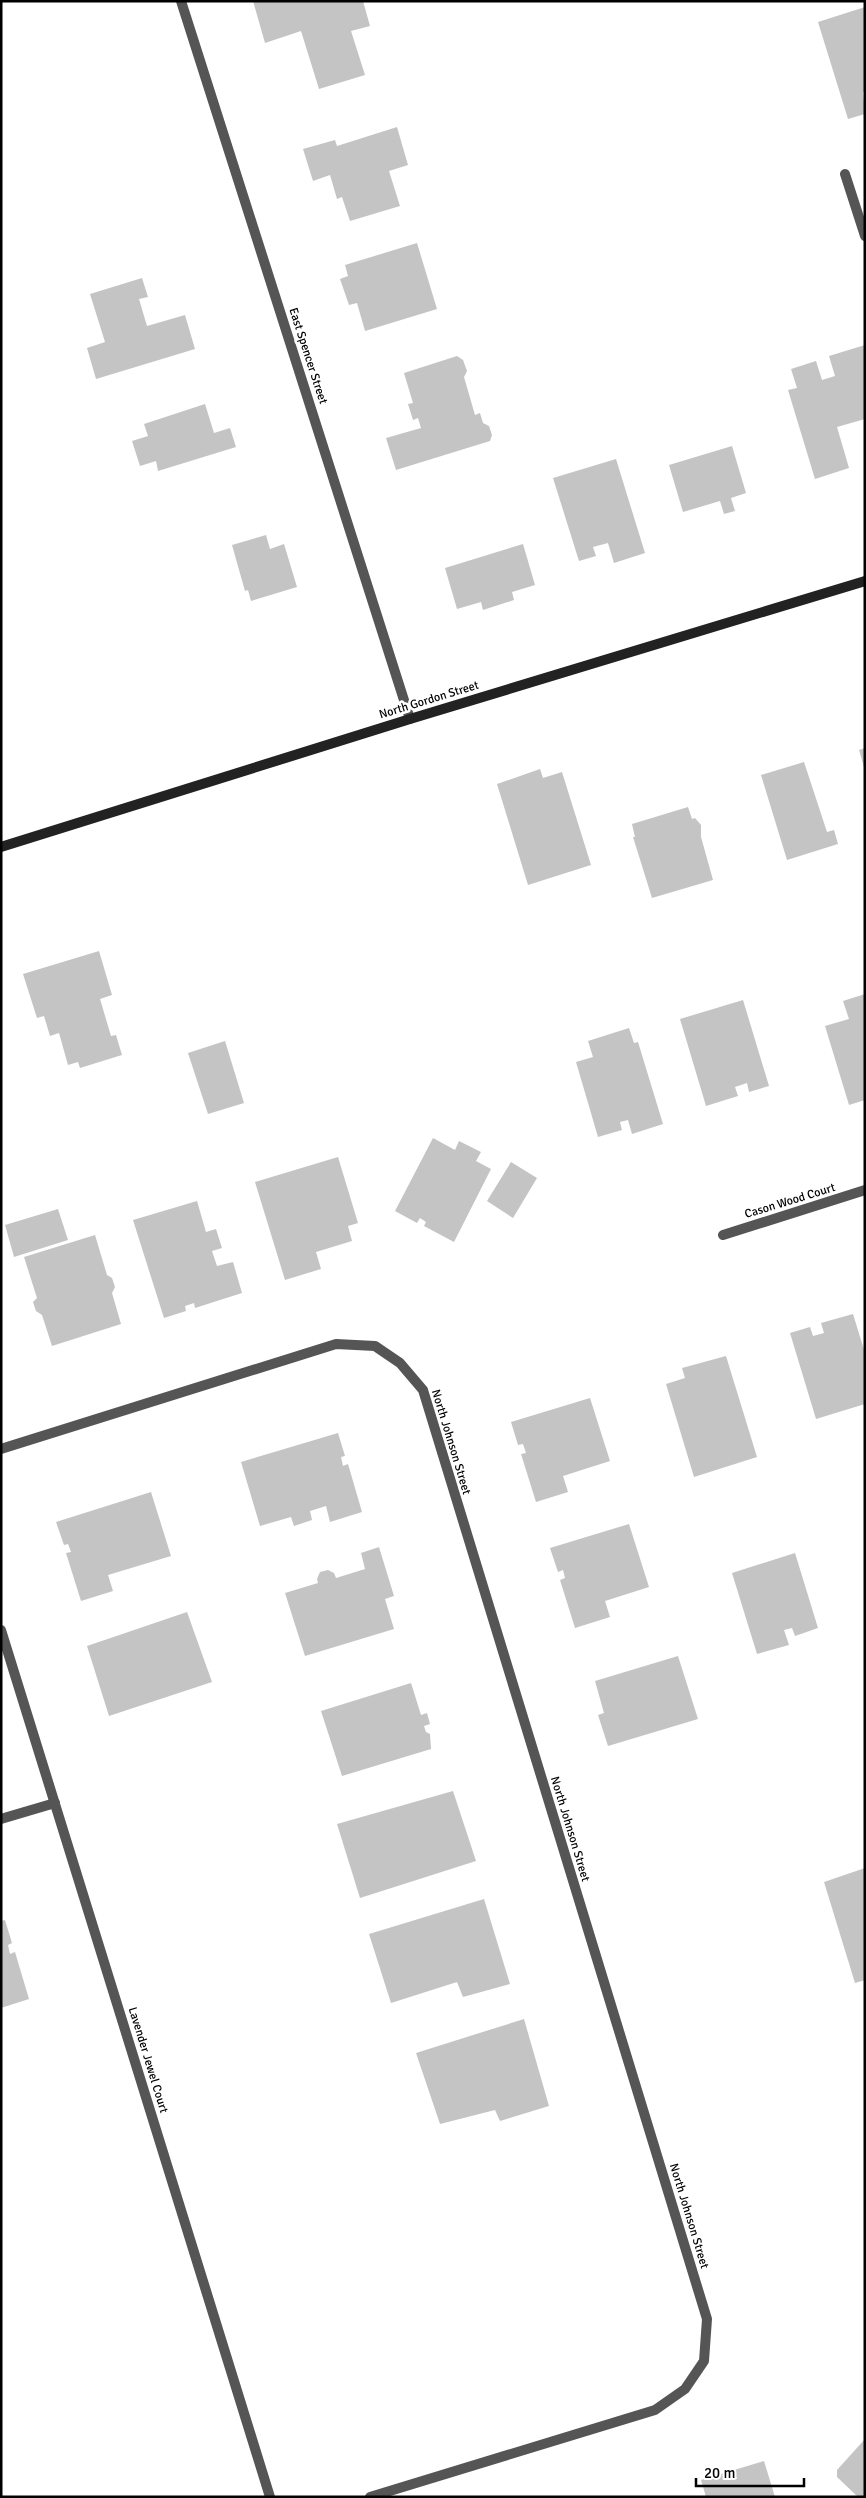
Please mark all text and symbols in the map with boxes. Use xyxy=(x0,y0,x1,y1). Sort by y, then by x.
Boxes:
street label: East Spencer Street xyxy=(285,306,331,406)
street label: North Gordon Street xyxy=(377,678,481,722)
street label: Cason Wood Court xyxy=(743,1180,837,1222)
street label: North Johnson Street xyxy=(428,1388,474,1496)
street label: North Johnson Street xyxy=(547,1775,593,1883)
street label: Lavender Jewel Court xyxy=(125,2005,171,2115)
street label: North Johnson Street xyxy=(666,2162,712,2270)
scale bar xyxy=(696,2456,804,2488)
text: 20 m xyxy=(704,2464,735,2482)

